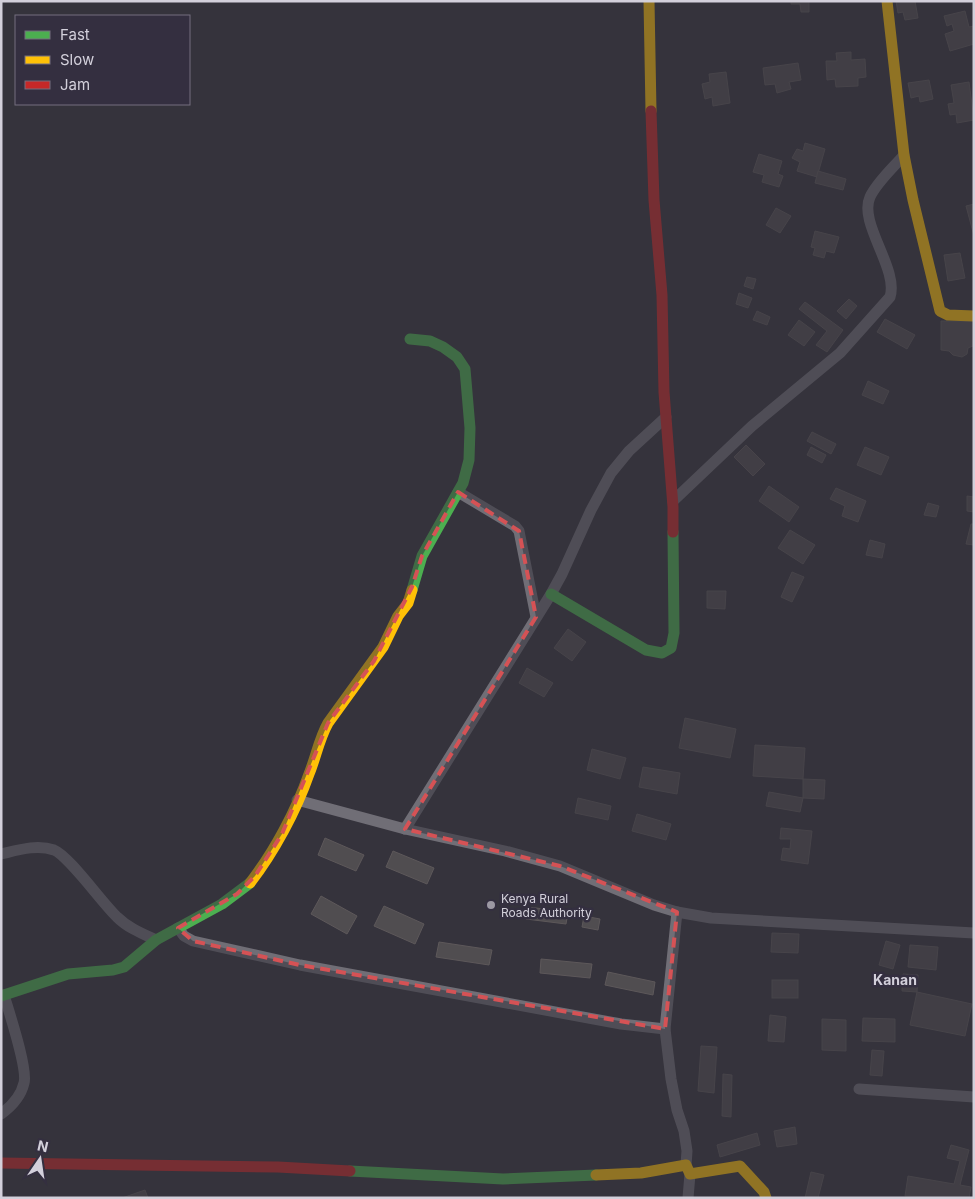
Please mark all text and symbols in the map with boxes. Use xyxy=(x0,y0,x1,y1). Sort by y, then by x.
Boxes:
legend xyxy=(15,15,190,105)
text: Fast xyxy=(60,25,90,44)
text: Slow xyxy=(60,50,94,69)
text: Jam xyxy=(60,75,90,94)
place label: Kenya Rural Roads Authority xyxy=(501,891,592,920)
marker: Kenya Rural Roads Authority xyxy=(485,899,497,911)
district label: Kanan xyxy=(873,971,917,988)
north arrow xyxy=(15,1134,65,1184)
text: N xyxy=(36,1136,50,1155)

